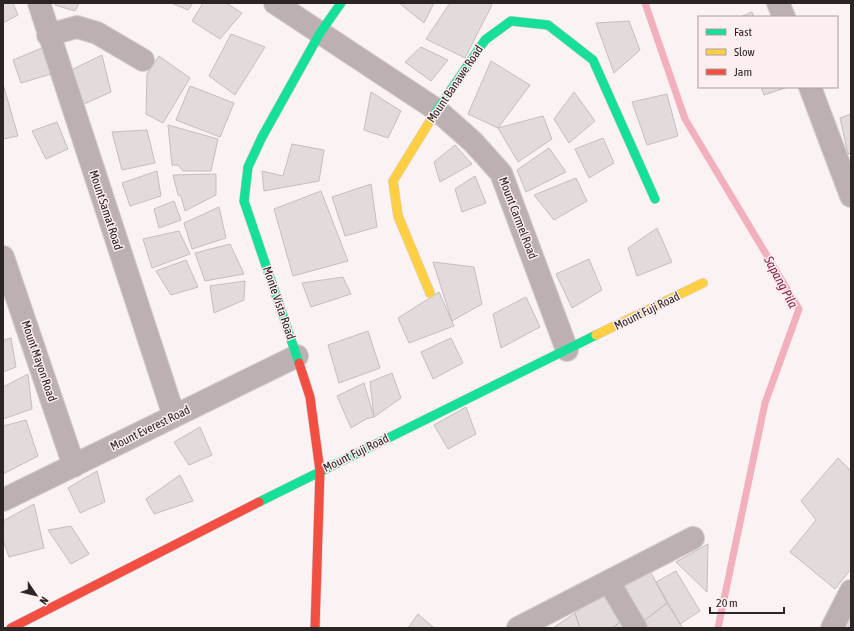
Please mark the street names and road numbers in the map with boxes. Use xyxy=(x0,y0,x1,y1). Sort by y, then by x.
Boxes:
street label: Mount Banawe Road xyxy=(424,43,486,125)
street label: Mount Samat Road xyxy=(86,168,126,252)
street label: Mount Carmel Road xyxy=(496,175,540,261)
street label: Monte Vista Road xyxy=(260,265,298,341)
street label: Mount Fuji Road xyxy=(612,289,682,333)
street label: Mount Mayon Road xyxy=(19,319,59,403)
street label: Mount Everest Road xyxy=(108,403,192,453)
street label: Mount Fuji Road xyxy=(321,431,391,475)

